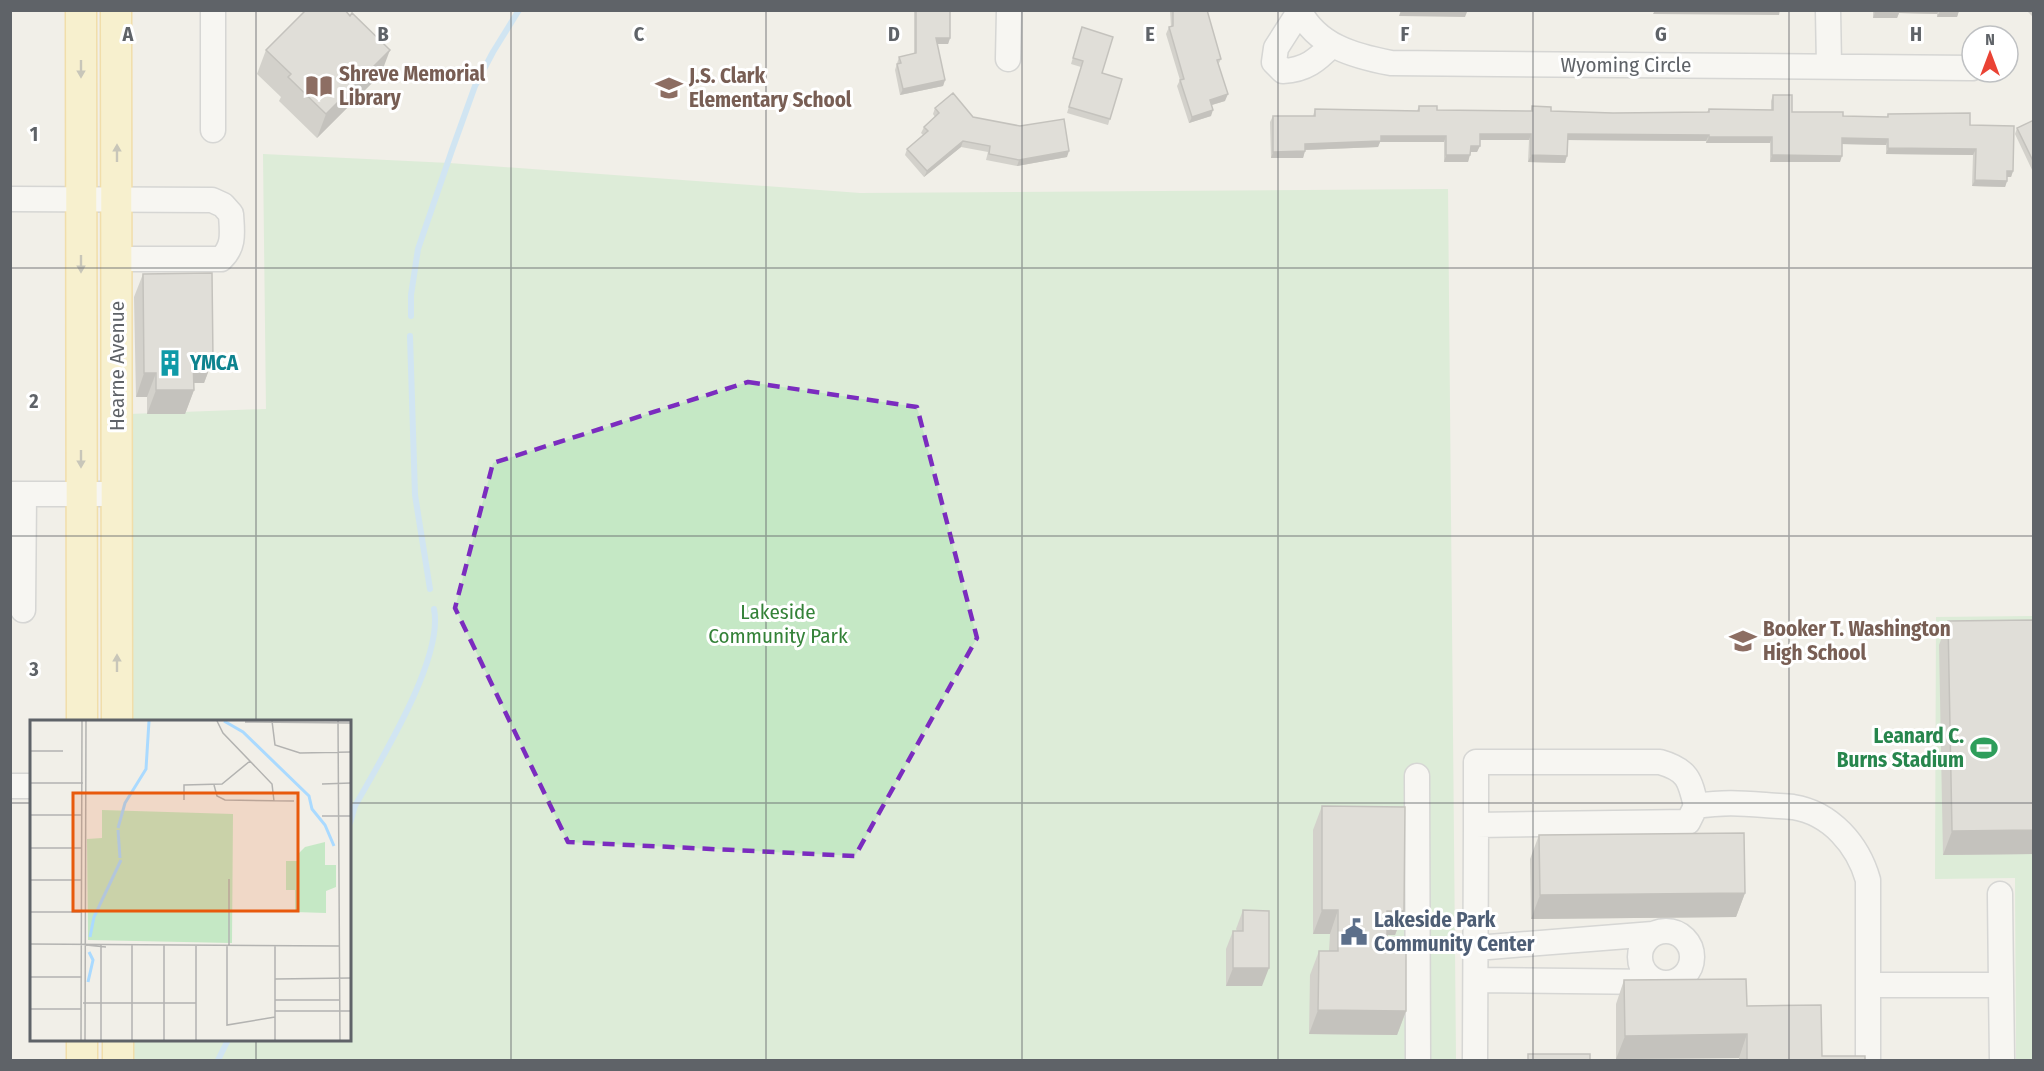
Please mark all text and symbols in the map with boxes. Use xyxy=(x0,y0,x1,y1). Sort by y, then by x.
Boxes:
text: A xyxy=(122,22,135,46)
text: B xyxy=(377,22,389,46)
text: C xyxy=(634,22,645,46)
text: D xyxy=(888,22,900,46)
text: E xyxy=(1145,22,1155,46)
text: F xyxy=(1401,22,1410,46)
text: G xyxy=(1655,22,1667,46)
text: H xyxy=(1910,22,1922,46)
north arrow xyxy=(1960,24,2020,84)
text: N xyxy=(1985,30,1995,49)
street label: Wyoming Circle xyxy=(1561,52,1691,78)
one-way arrow xyxy=(76,59,86,78)
place label: Shreve Memorial Library xyxy=(339,61,486,111)
place label: J.S. Clark Elementary School xyxy=(688,63,852,113)
library icon: Shreve Memorial Library xyxy=(304,71,334,101)
school or university icon: J.S. Clark Elementary School xyxy=(654,73,684,103)
text: 1 xyxy=(30,122,38,146)
one-way arrow xyxy=(112,144,122,163)
one-way arrow xyxy=(76,254,86,273)
street label: Hearne Avenue xyxy=(104,301,130,431)
building icon: YMCA xyxy=(155,348,185,378)
place label: YMCA xyxy=(189,350,239,376)
text: 2 xyxy=(28,389,39,413)
one-way arrow xyxy=(76,449,86,468)
park label: Lakeside Community Park xyxy=(708,599,848,649)
place label: Booker T. Washington High School xyxy=(1763,616,1951,666)
school or university icon: Booker T. Washington High School xyxy=(1728,626,1758,656)
one-way arrow xyxy=(112,653,122,672)
text: 3 xyxy=(28,657,39,681)
inset map xyxy=(30,720,351,1041)
place label: Leanard C. Burns Stadium xyxy=(1837,723,1964,773)
sports icon: Leanard C. Burns Stadium xyxy=(1969,733,1999,763)
place label: Lakeside Park Community Center xyxy=(1374,907,1535,957)
public building icon: Lakeside Park Community Center xyxy=(1339,917,1369,947)

